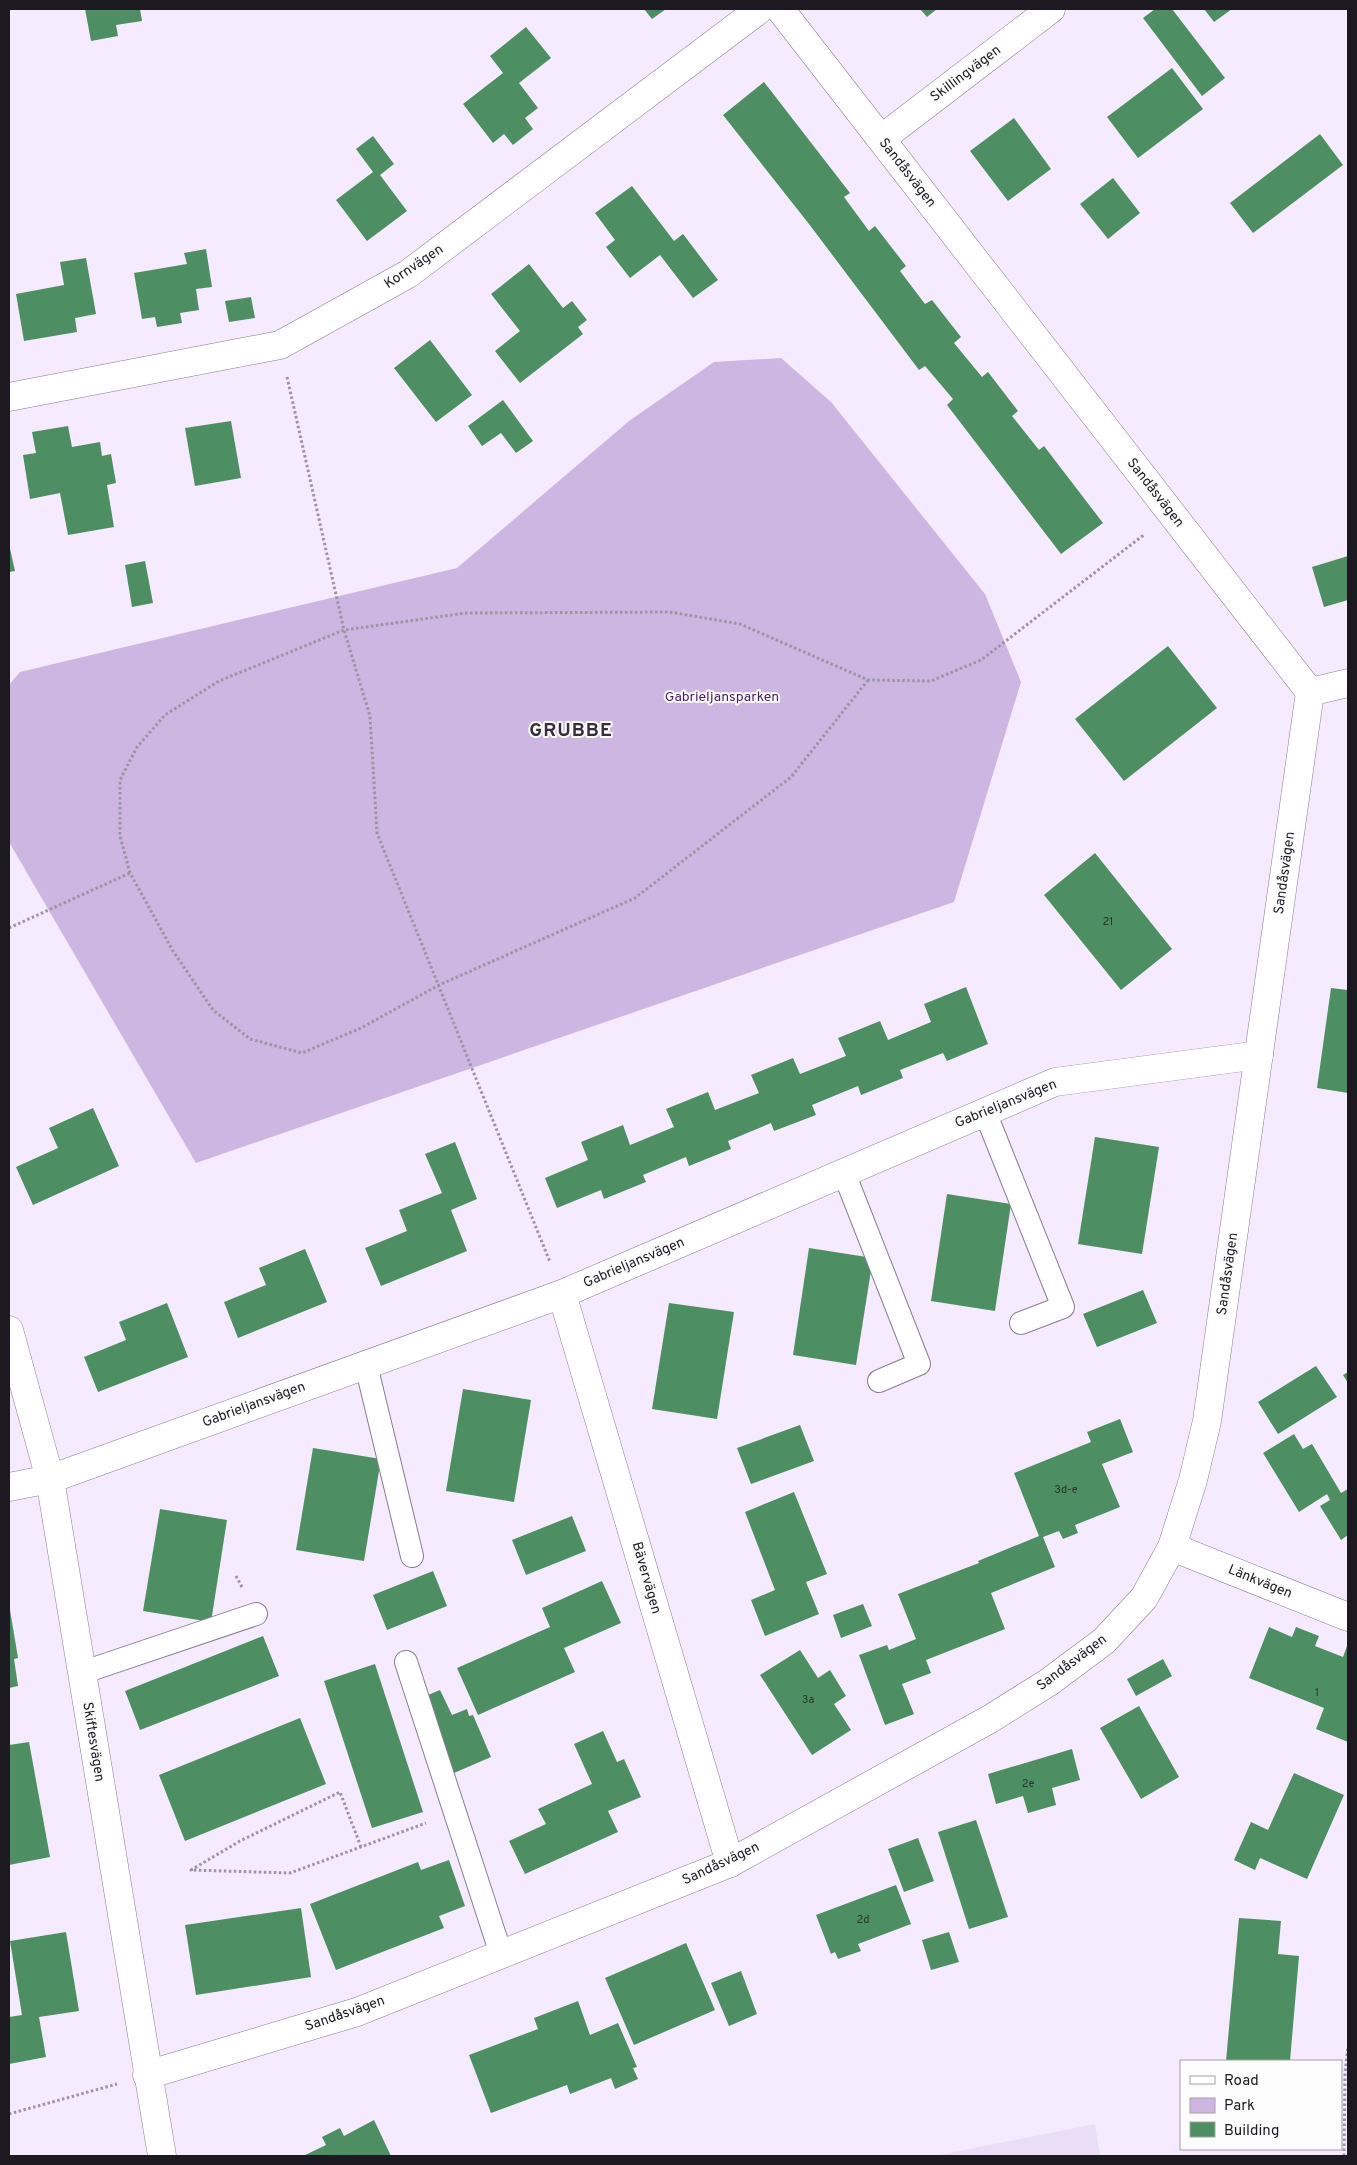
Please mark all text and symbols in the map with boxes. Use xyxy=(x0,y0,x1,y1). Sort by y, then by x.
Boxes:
street label: Skillingvägen xyxy=(927,42,1005,106)
street label: Sandåsvägen xyxy=(875,135,939,211)
street label: Kornvägen xyxy=(381,241,447,293)
street label: Sandåsvägen xyxy=(1123,455,1187,531)
park label: Gabrieljansparken xyxy=(665,689,779,706)
district label: GRUBBE xyxy=(529,719,613,743)
street label: Sandåsvägen xyxy=(1271,831,1299,915)
house number: 21 xyxy=(1103,915,1113,929)
street label: Gabrieljansvägen xyxy=(953,1076,1059,1132)
street label: Sandåsvägen xyxy=(1214,1232,1242,1316)
street label: Gabrieljansvägen xyxy=(581,1234,687,1292)
street label: Gabrieljansvägen xyxy=(200,1378,308,1432)
house number: 3d-e xyxy=(1054,1483,1078,1497)
street label: Bävervägen xyxy=(628,1540,664,1616)
street label: Länkvägen xyxy=(1225,1561,1295,1603)
street label: Sandåsvägen xyxy=(1034,1631,1110,1695)
house number: 1 xyxy=(1315,1686,1319,1700)
house number: 3a xyxy=(802,1693,814,1707)
street label: Skiftesvägen xyxy=(78,1701,108,1783)
house number: 2e xyxy=(1022,1777,1034,1791)
street label: Sandåsvägen xyxy=(680,1839,762,1889)
house number: 2d xyxy=(857,1913,869,1927)
street label: Sandåsvägen xyxy=(303,1992,387,2036)
legend xyxy=(1180,2060,1342,2150)
text: Road xyxy=(1224,2072,1259,2091)
text: Park xyxy=(1224,2097,1255,2116)
text: Building xyxy=(1224,2122,1279,2141)

